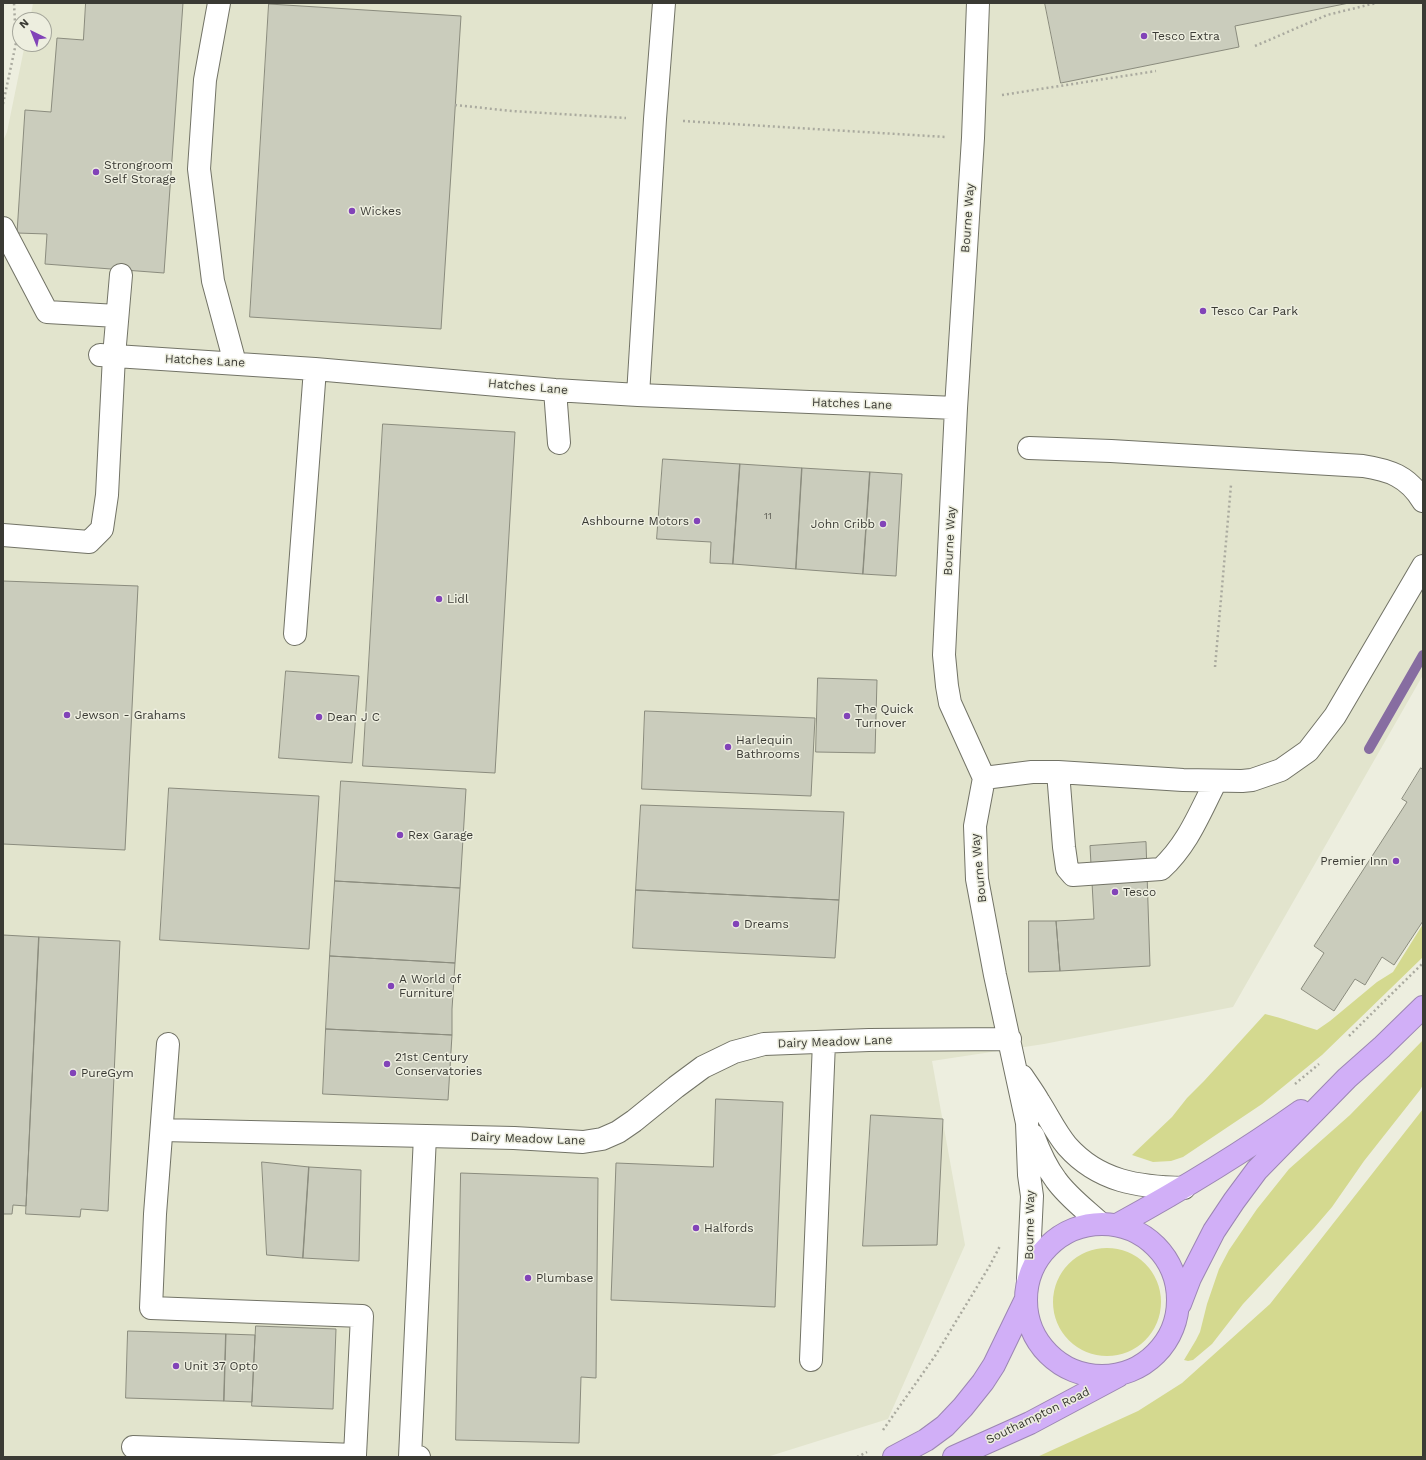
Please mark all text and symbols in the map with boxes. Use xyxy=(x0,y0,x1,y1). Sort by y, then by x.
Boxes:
north arrow xyxy=(12,12,52,52)
text: N xyxy=(17,16,32,31)
place label: Tesco Extra xyxy=(1152,29,1220,43)
marker: Tesco Extra xyxy=(1139,31,1149,41)
place label: Strongroom Self Storage xyxy=(104,158,176,186)
marker: Strongroom Self Storage xyxy=(91,167,101,177)
street label: Bourne Way xyxy=(958,183,978,253)
place label: Wickes xyxy=(360,204,401,218)
marker: Wickes xyxy=(347,206,357,216)
place label: Tesco Car Park xyxy=(1211,304,1298,318)
marker: Tesco Car Park xyxy=(1198,306,1208,316)
street label: Hatches Lane xyxy=(165,352,245,370)
street label: Hatches Lane xyxy=(487,376,569,398)
street label: Hatches Lane xyxy=(812,395,892,413)
street label: Bourne Way xyxy=(941,506,959,576)
house number: 11 xyxy=(764,510,772,522)
place label: Ashbourne Motors xyxy=(581,514,689,528)
marker: Ashbourne Motors xyxy=(692,516,702,526)
place label: John Cribb xyxy=(811,517,875,531)
marker: John Cribb xyxy=(878,519,888,529)
place label: Lidl xyxy=(447,592,469,606)
marker: Lidl xyxy=(434,594,444,604)
place label: The Quick Turnover xyxy=(855,702,914,730)
place label: Jewson - Grahams xyxy=(75,708,186,722)
marker: Jewson - Grahams xyxy=(62,710,72,720)
place label: Dean J C xyxy=(327,710,380,724)
marker: The Quick Turnover xyxy=(842,711,852,721)
marker: Dean J C xyxy=(314,712,324,722)
place label: Harlequin Bathrooms xyxy=(736,733,800,761)
marker: Harlequin Bathrooms xyxy=(723,742,733,752)
place label: Rex Garage xyxy=(408,828,473,842)
marker: Rex Garage xyxy=(395,830,405,840)
street label: Bourne Way xyxy=(968,833,990,903)
place label: Premier Inn xyxy=(1320,854,1388,868)
marker: Premier Inn xyxy=(1391,856,1401,866)
place label: Tesco xyxy=(1123,885,1156,899)
marker: Tesco xyxy=(1110,887,1120,897)
place label: Dreams xyxy=(744,917,789,931)
marker: Dreams xyxy=(731,919,741,929)
place label: A World of Furniture xyxy=(399,972,461,1000)
marker: A World of Furniture xyxy=(386,981,396,991)
street label: Dairy Meadow Lane xyxy=(777,1033,893,1051)
place label: 21st Century Conservatories xyxy=(395,1050,482,1078)
marker: 21st Century Conservatories xyxy=(382,1059,392,1069)
place label: PureGym xyxy=(81,1066,134,1080)
marker: PureGym xyxy=(68,1068,78,1078)
street label: Dairy Meadow Lane xyxy=(470,1130,586,1148)
street label: Bourne Way xyxy=(1022,1190,1038,1260)
place label: Halfords xyxy=(704,1221,753,1235)
marker: Halfords xyxy=(691,1223,701,1233)
place label: Plumbase xyxy=(536,1271,593,1285)
marker: Plumbase xyxy=(523,1273,533,1283)
place label: Unit 37 Opto xyxy=(184,1359,258,1373)
marker: Unit 37 Opto xyxy=(171,1361,181,1371)
street label: Southampton Road xyxy=(984,1385,1092,1447)

